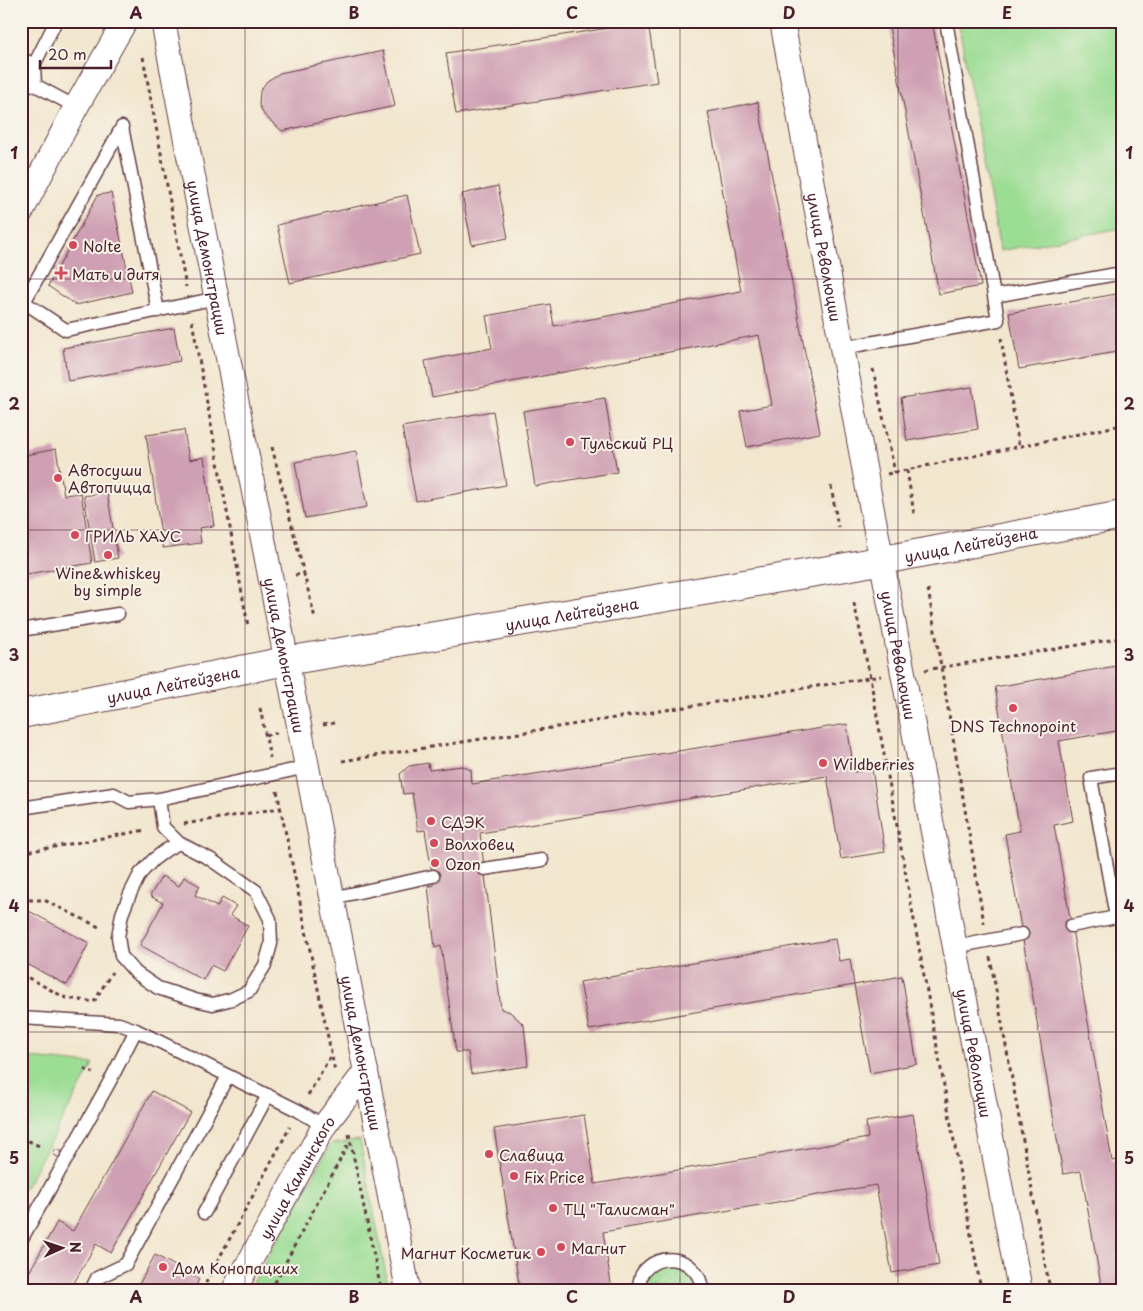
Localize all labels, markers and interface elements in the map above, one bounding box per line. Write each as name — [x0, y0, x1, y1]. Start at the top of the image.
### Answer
text: A — [130, 0, 143, 24]
text: B — [349, 0, 360, 24]
text: C — [566, 0, 578, 24]
text: D — [783, 0, 795, 24]
text: E — [1002, 0, 1012, 24]
scale bar — [40, 38, 111, 70]
text: 20 m — [48, 42, 87, 65]
text: 1 — [10, 140, 18, 164]
text: 1 — [1125, 140, 1133, 164]
street label: улица Демонстрации — [182, 178, 235, 337]
street label: улица Революции — [802, 191, 849, 324]
place label: Nolte — [83, 234, 122, 257]
marker: Nolte — [67, 239, 79, 251]
place label: Мать и дитя — [72, 262, 160, 285]
marker: Мать и дитя — [54, 266, 68, 280]
text: 2 — [8, 391, 20, 415]
text: 2 — [1123, 391, 1135, 415]
place label: Тульский РЦ — [580, 431, 673, 454]
marker: Тульский РЦ — [564, 436, 576, 448]
place label: Автосуши Автопицца — [68, 458, 152, 498]
marker: Автосуши Автопицца — [52, 472, 64, 484]
street label: улица Лейтейзена — [902, 520, 1040, 567]
place label: ГРИЛЬ ХАУС — [85, 524, 181, 547]
marker: ГРИЛЬ ХАУС — [69, 529, 81, 541]
marker: Wine&whiskey by simple — [102, 549, 114, 561]
place label: Wine&whiskey by simple — [55, 561, 161, 601]
street label: улица Демонстрации — [259, 576, 312, 735]
street label: улица Революции — [876, 589, 923, 722]
street label: улица Лейтейзена — [503, 590, 641, 636]
text: 3 — [9, 642, 19, 666]
text: 3 — [1124, 642, 1134, 666]
street label: улица Лейтейзена — [105, 659, 242, 708]
marker: DNS Technopoint — [1007, 702, 1019, 714]
place label: DNS Technopoint — [950, 714, 1076, 737]
place label: Wildberries — [833, 752, 915, 775]
marker: Wildberries — [817, 757, 829, 769]
place label: СДЭК — [441, 810, 485, 833]
marker: СДЭК — [425, 815, 437, 827]
place label: Волховец — [444, 832, 515, 855]
marker: Волховец — [428, 837, 440, 849]
place label: Ozon — [445, 852, 481, 875]
marker: Ozon — [429, 857, 441, 869]
text: 4 — [9, 893, 20, 917]
text: 4 — [1124, 893, 1135, 917]
street label: улица Демонстрации — [336, 973, 388, 1133]
street label: улица Революции — [952, 987, 999, 1120]
street label: улица Каминского — [253, 1110, 340, 1243]
place label: Славица — [499, 1143, 565, 1166]
text: 5 — [9, 1145, 19, 1169]
text: 5 — [1124, 1145, 1134, 1169]
marker: Славица — [483, 1148, 495, 1160]
place label: Fix Price — [524, 1165, 585, 1188]
marker: Fix Price — [508, 1170, 520, 1182]
place label: ТЦ "Талисман" — [563, 1197, 675, 1220]
marker: ТЦ "Талисман" — [547, 1202, 559, 1214]
north arrow — [38, 1224, 88, 1274]
place label: Магнит — [571, 1236, 626, 1259]
text: N — [65, 1241, 86, 1253]
place label: Магнит Косметик — [401, 1241, 531, 1264]
marker: Магнит — [555, 1241, 567, 1253]
marker: Магнит Косметик — [535, 1246, 547, 1258]
place label: Дом Конопацких — [172, 1256, 298, 1279]
marker: Дом Конопацких — [157, 1261, 169, 1273]
text: A — [130, 1284, 143, 1308]
text: B — [349, 1284, 360, 1308]
text: C — [566, 1284, 578, 1308]
text: D — [783, 1284, 795, 1308]
text: E — [1002, 1284, 1012, 1308]

